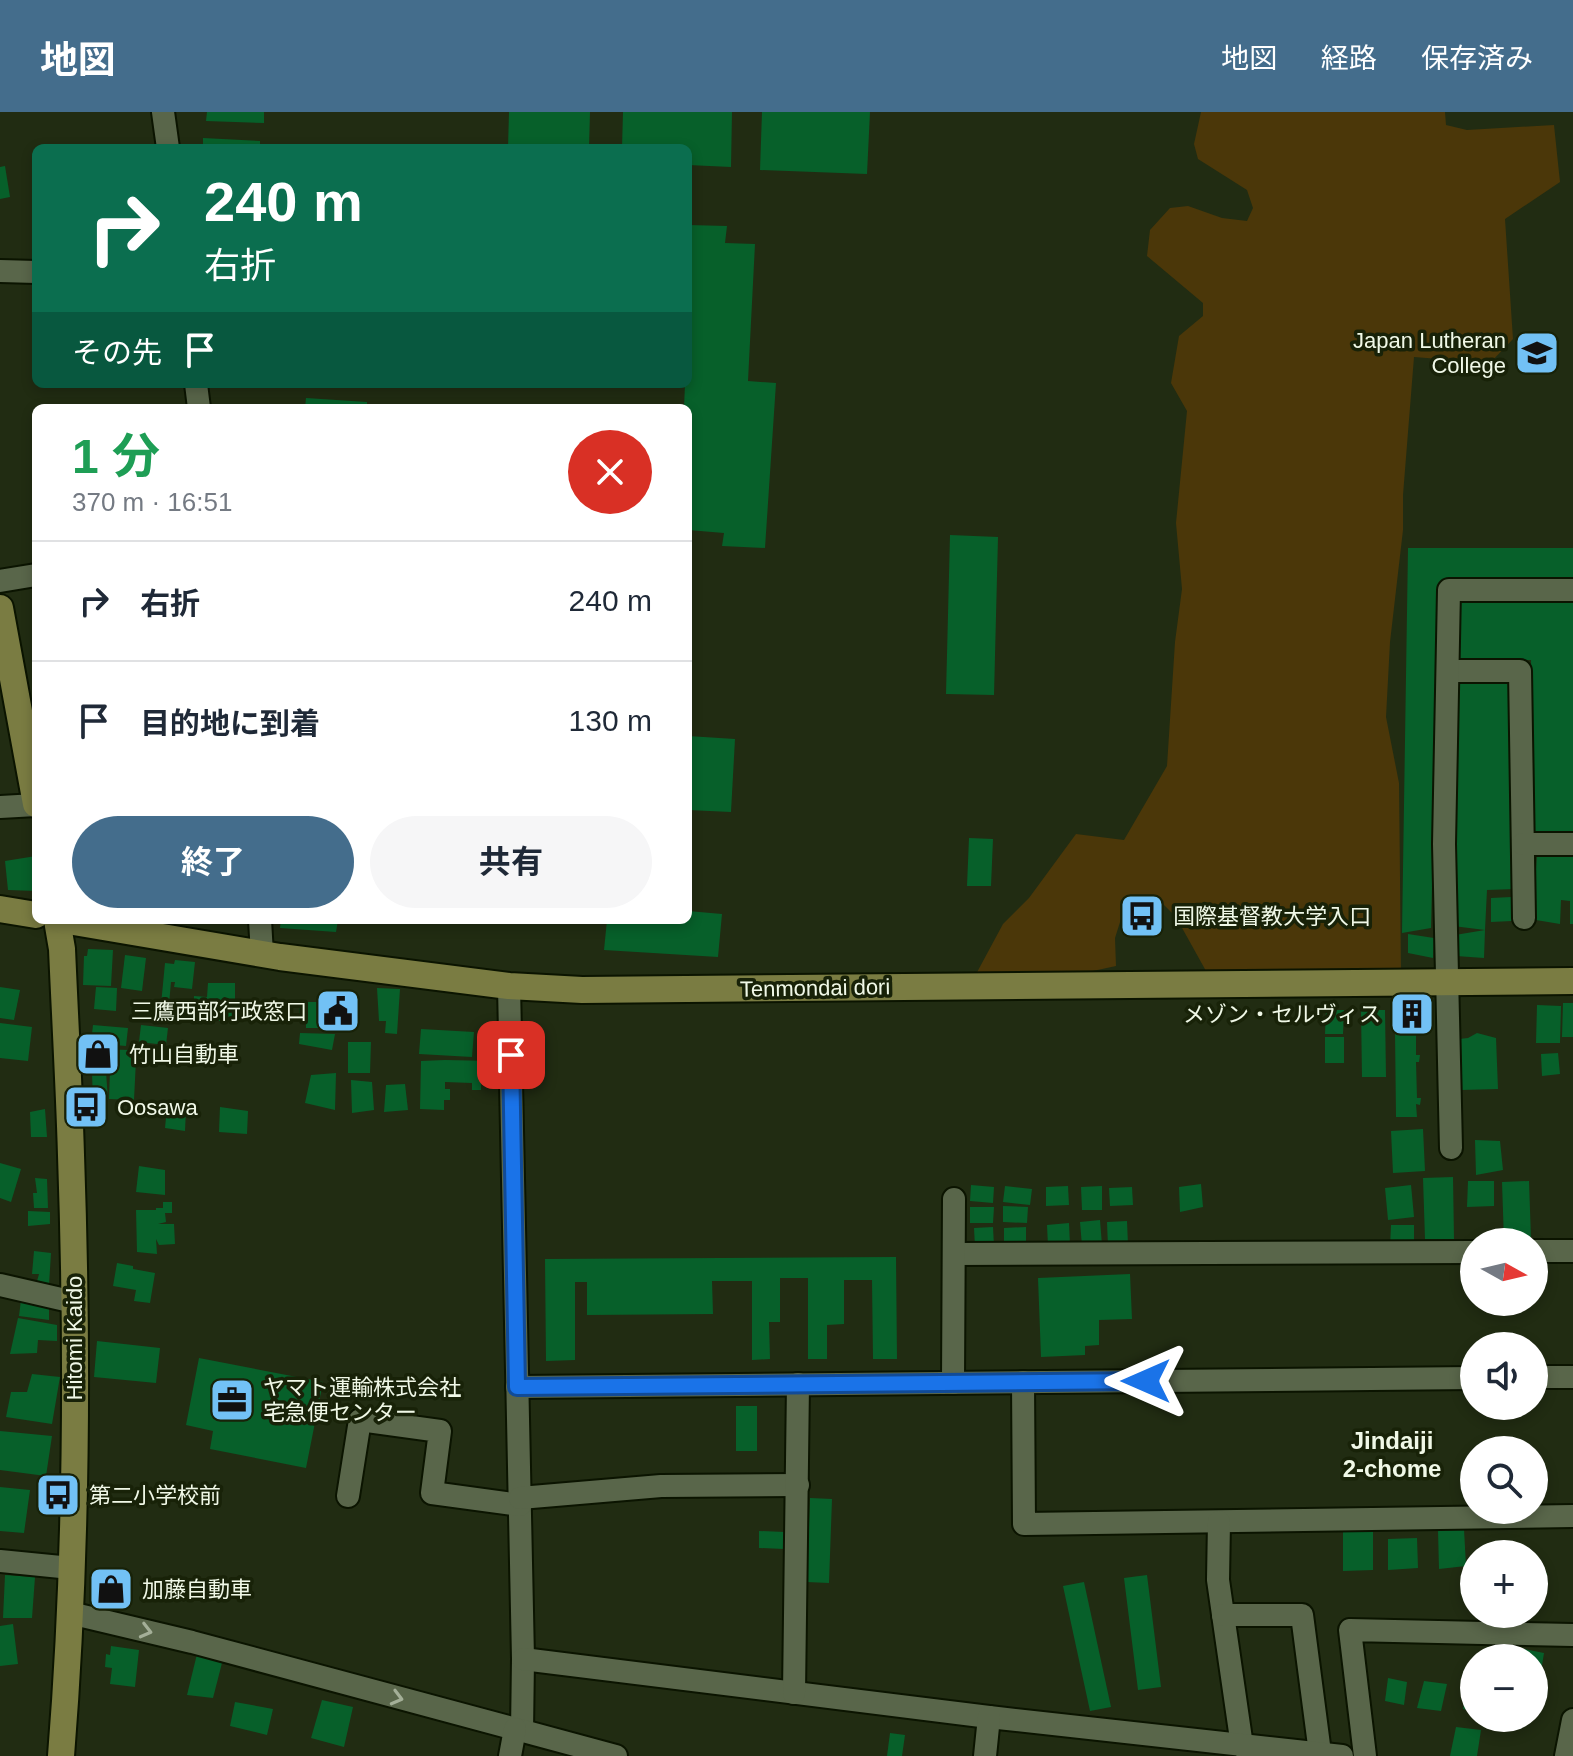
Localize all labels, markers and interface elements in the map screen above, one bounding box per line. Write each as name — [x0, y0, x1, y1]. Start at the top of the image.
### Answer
text: 地図 — [40, 39, 116, 81]
text: 地図 — [1221, 43, 1277, 74]
text: 経路 — [1321, 43, 1377, 74]
text: 保存済み — [1421, 43, 1533, 74]
text: 240 m — [204, 170, 363, 233]
icon: right — [72, 176, 176, 280]
text: 右折 — [204, 245, 276, 286]
icon: arrive — [178, 328, 222, 372]
place label: Japan Lutheran College — [1353, 328, 1506, 378]
school or university icon: Japan Lutheran College — [1513, 329, 1561, 377]
text: その先 — [72, 336, 162, 369]
text: 1 分 — [72, 430, 160, 483]
button: close — [568, 430, 652, 514]
text: 370 m · 16:51 — [72, 487, 232, 517]
icon: right — [72, 579, 116, 623]
text: 240 m — [569, 584, 652, 617]
text: 右折 — [140, 587, 200, 620]
icon: arrive — [72, 699, 116, 743]
text: 130 m — [569, 704, 652, 737]
text: 目的地に到着 — [140, 707, 320, 740]
button: 終了 — [72, 816, 354, 908]
button: 共有 — [370, 816, 652, 908]
bus stop icon: 国際基督教大学入口 — [1118, 892, 1166, 940]
place label: 国際基督教大学入口 — [1173, 904, 1371, 929]
street label: Tenmondai dori — [740, 974, 890, 1002]
public building icon: 三鷹西部行政窓口 — [314, 987, 362, 1035]
building icon: メゾン・セルヴィス — [1388, 990, 1436, 1038]
place label: 三鷹西部行政窓口 — [131, 999, 307, 1024]
place label: メゾン・セルヴィス — [1183, 1002, 1381, 1027]
pin — [477, 1021, 545, 1089]
shop icon: 竹山自動車 — [74, 1030, 122, 1078]
icon: arrive — [489, 1033, 533, 1077]
place label: 竹山自動車 — [129, 1042, 239, 1067]
bus stop icon: Oosawa — [62, 1083, 110, 1131]
place label: Oosawa — [117, 1095, 198, 1120]
north arrow — [1460, 1228, 1548, 1316]
map controls — [1460, 1228, 1548, 1732]
street label: Hitomi Kaido — [62, 1276, 87, 1400]
button: sound — [1460, 1332, 1548, 1420]
position arrow — [1104, 1339, 1188, 1423]
place label: ヤマト運輸株式会社 宅急便センター — [263, 1375, 461, 1425]
office icon: ヤマト運輸株式会社 宅急便センター — [208, 1376, 256, 1424]
district label: Jindaiji 2-chome — [1343, 1427, 1441, 1482]
button: search — [1460, 1436, 1548, 1524]
bus stop icon: 第二小学校前 — [34, 1471, 82, 1519]
place label: 第二小学校前 — [89, 1483, 221, 1508]
button: + — [1460, 1540, 1548, 1628]
shop icon: 加藤自動車 — [87, 1565, 135, 1613]
place label: 加藤自動車 — [142, 1577, 252, 1602]
one-way arrow — [139, 1622, 152, 1639]
button: − — [1460, 1644, 1548, 1732]
one-way arrow — [390, 1689, 404, 1706]

